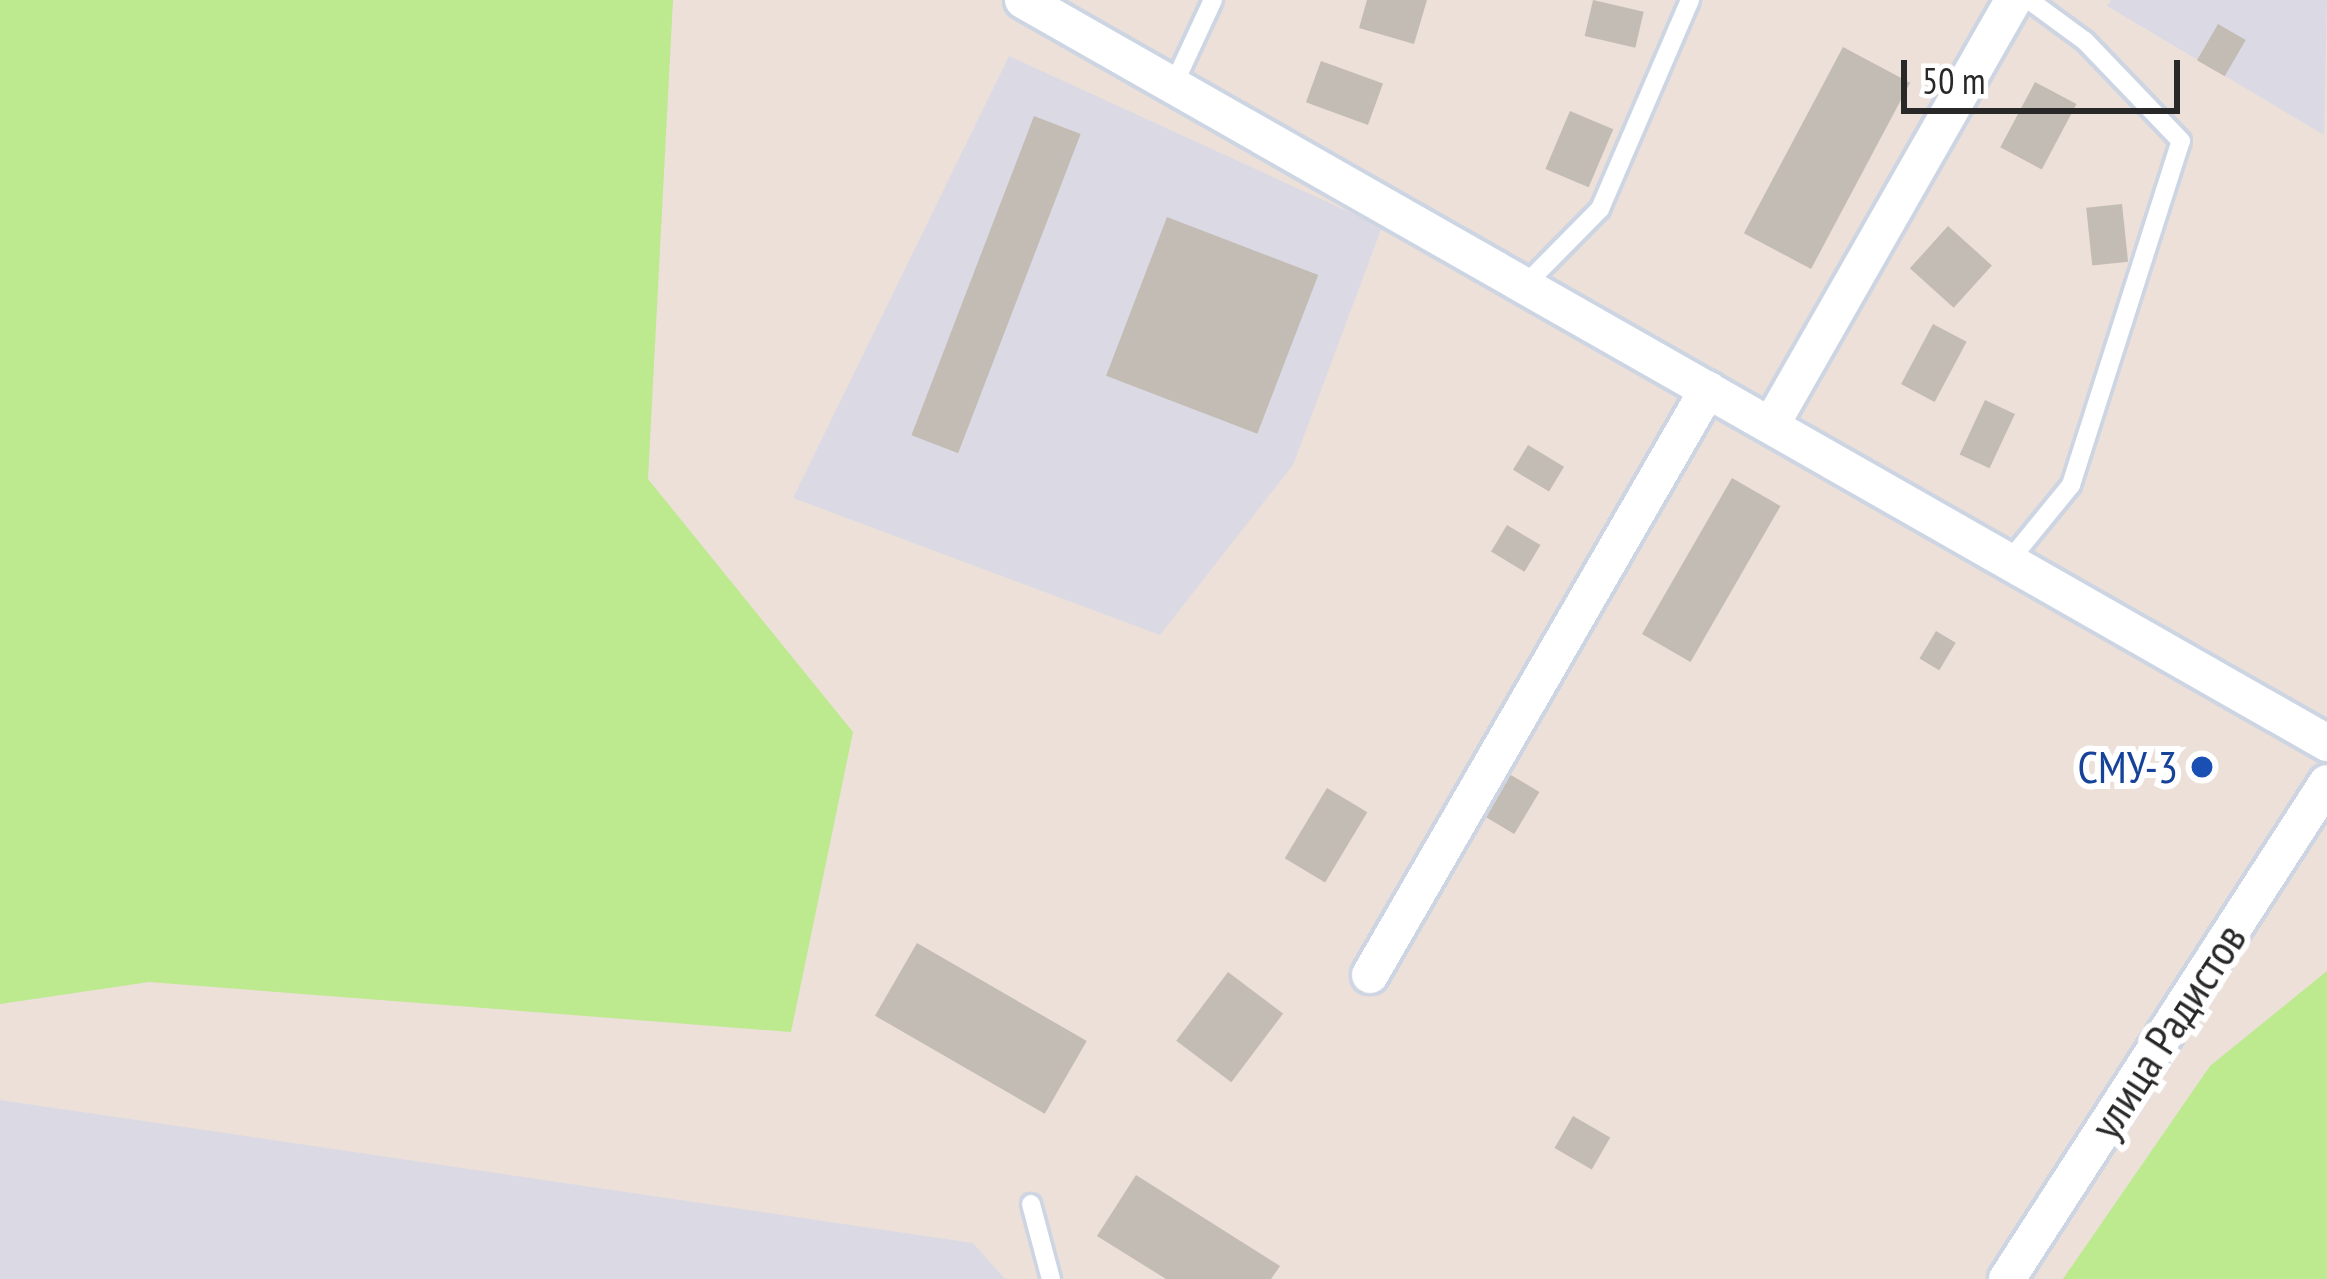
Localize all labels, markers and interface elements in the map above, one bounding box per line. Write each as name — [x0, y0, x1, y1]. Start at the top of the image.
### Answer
scale bar — [1907, 36, 2186, 110]
text: 50 m — [1922, 57, 1985, 104]
place label: СМУ-3 — [2077, 740, 2178, 794]
marker: СМУ-3 — [2189, 754, 2215, 780]
street label: улица Радистов — [2077, 913, 2257, 1149]

